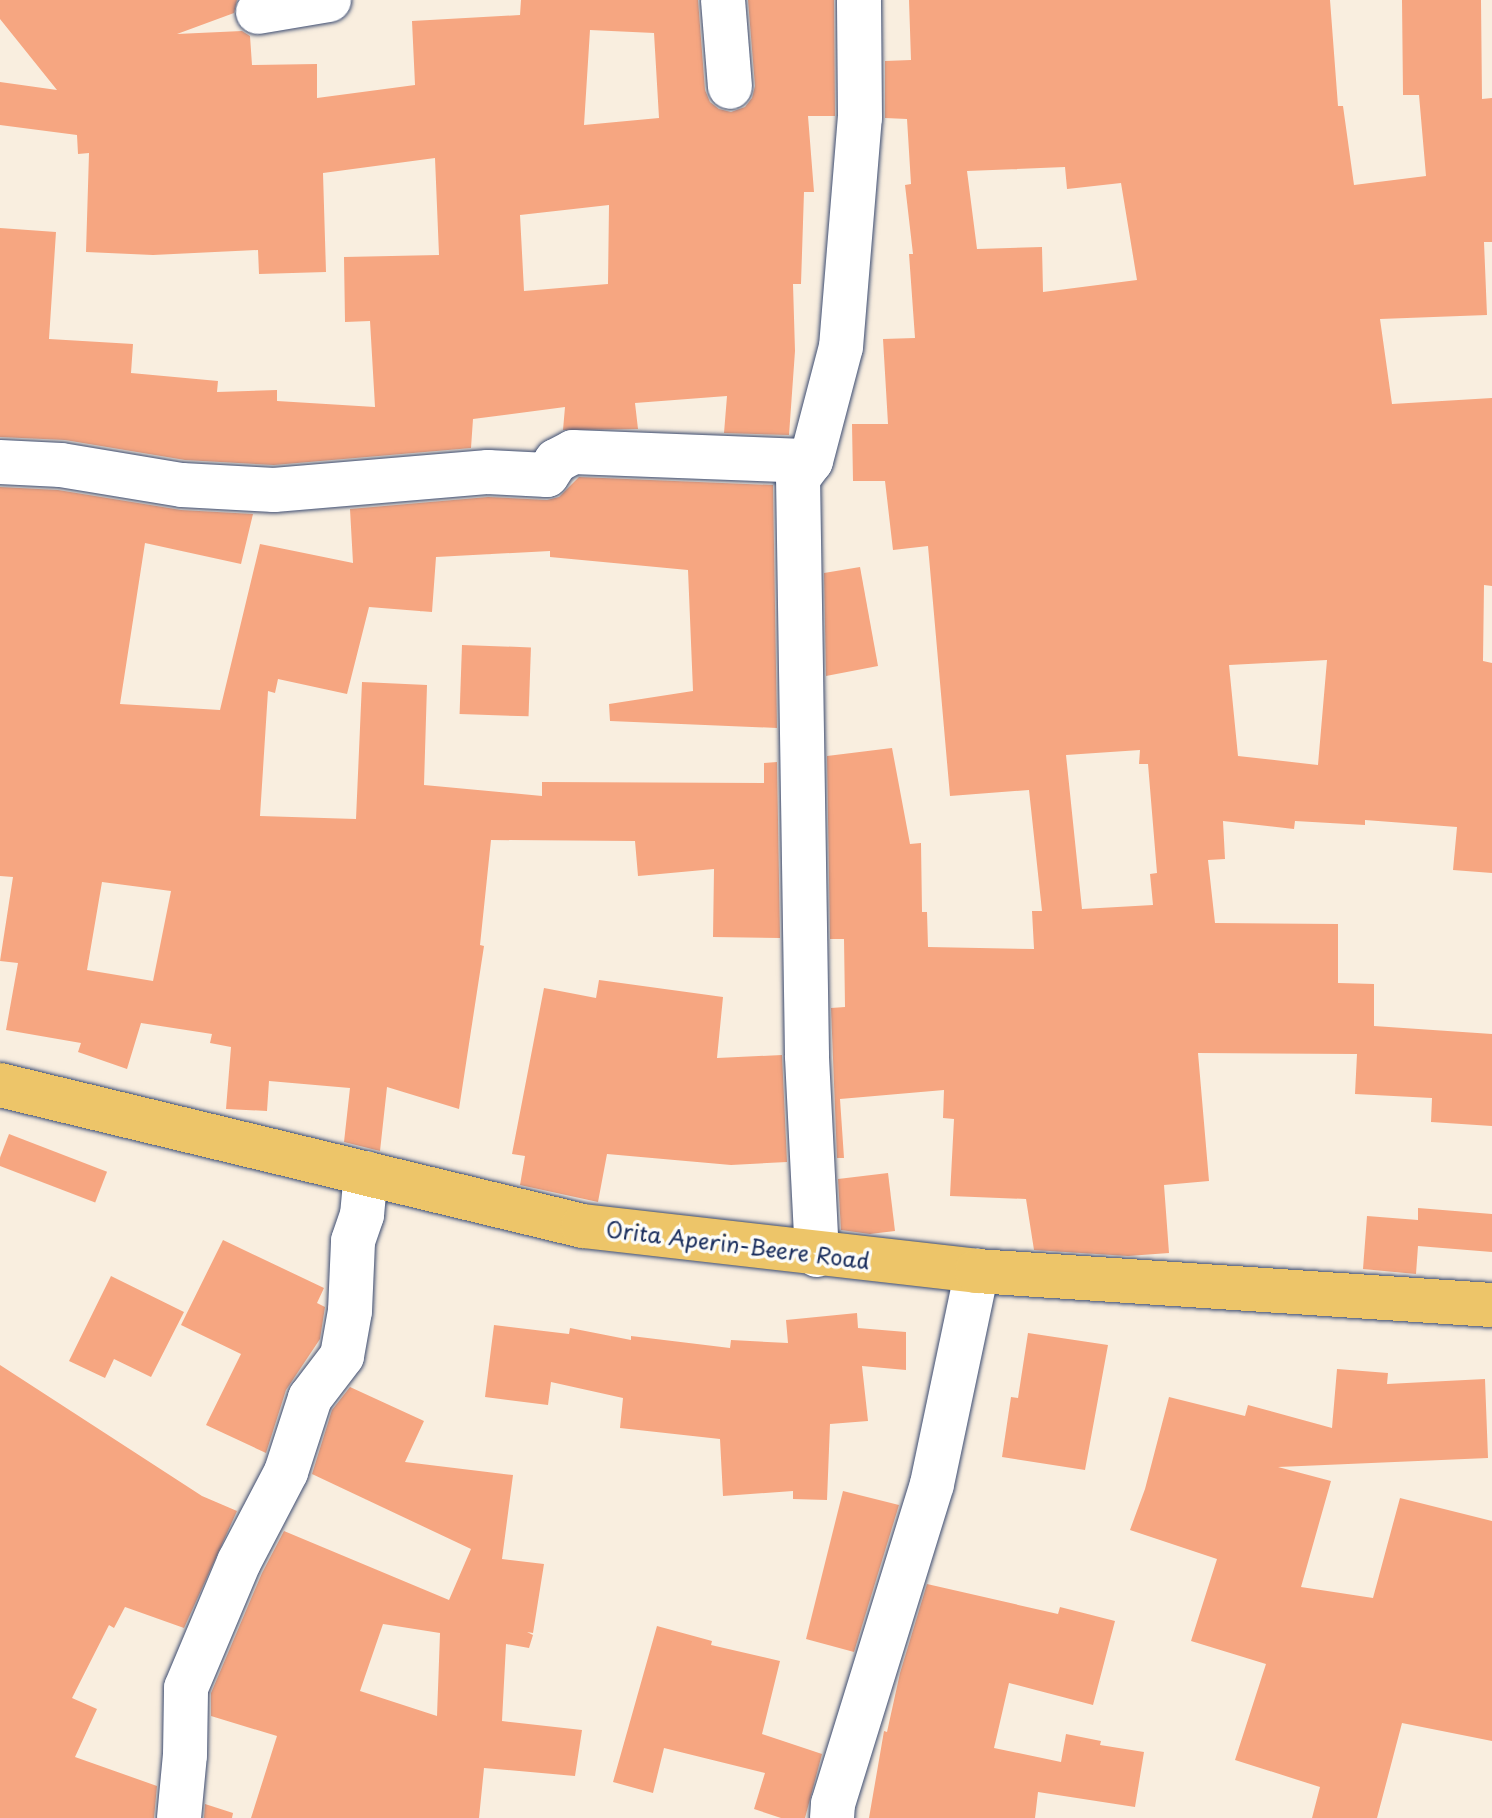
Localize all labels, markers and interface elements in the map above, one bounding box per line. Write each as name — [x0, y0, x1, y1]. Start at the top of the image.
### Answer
street label: Orita Aperin-Beere Road — [605, 1215, 871, 1273]

